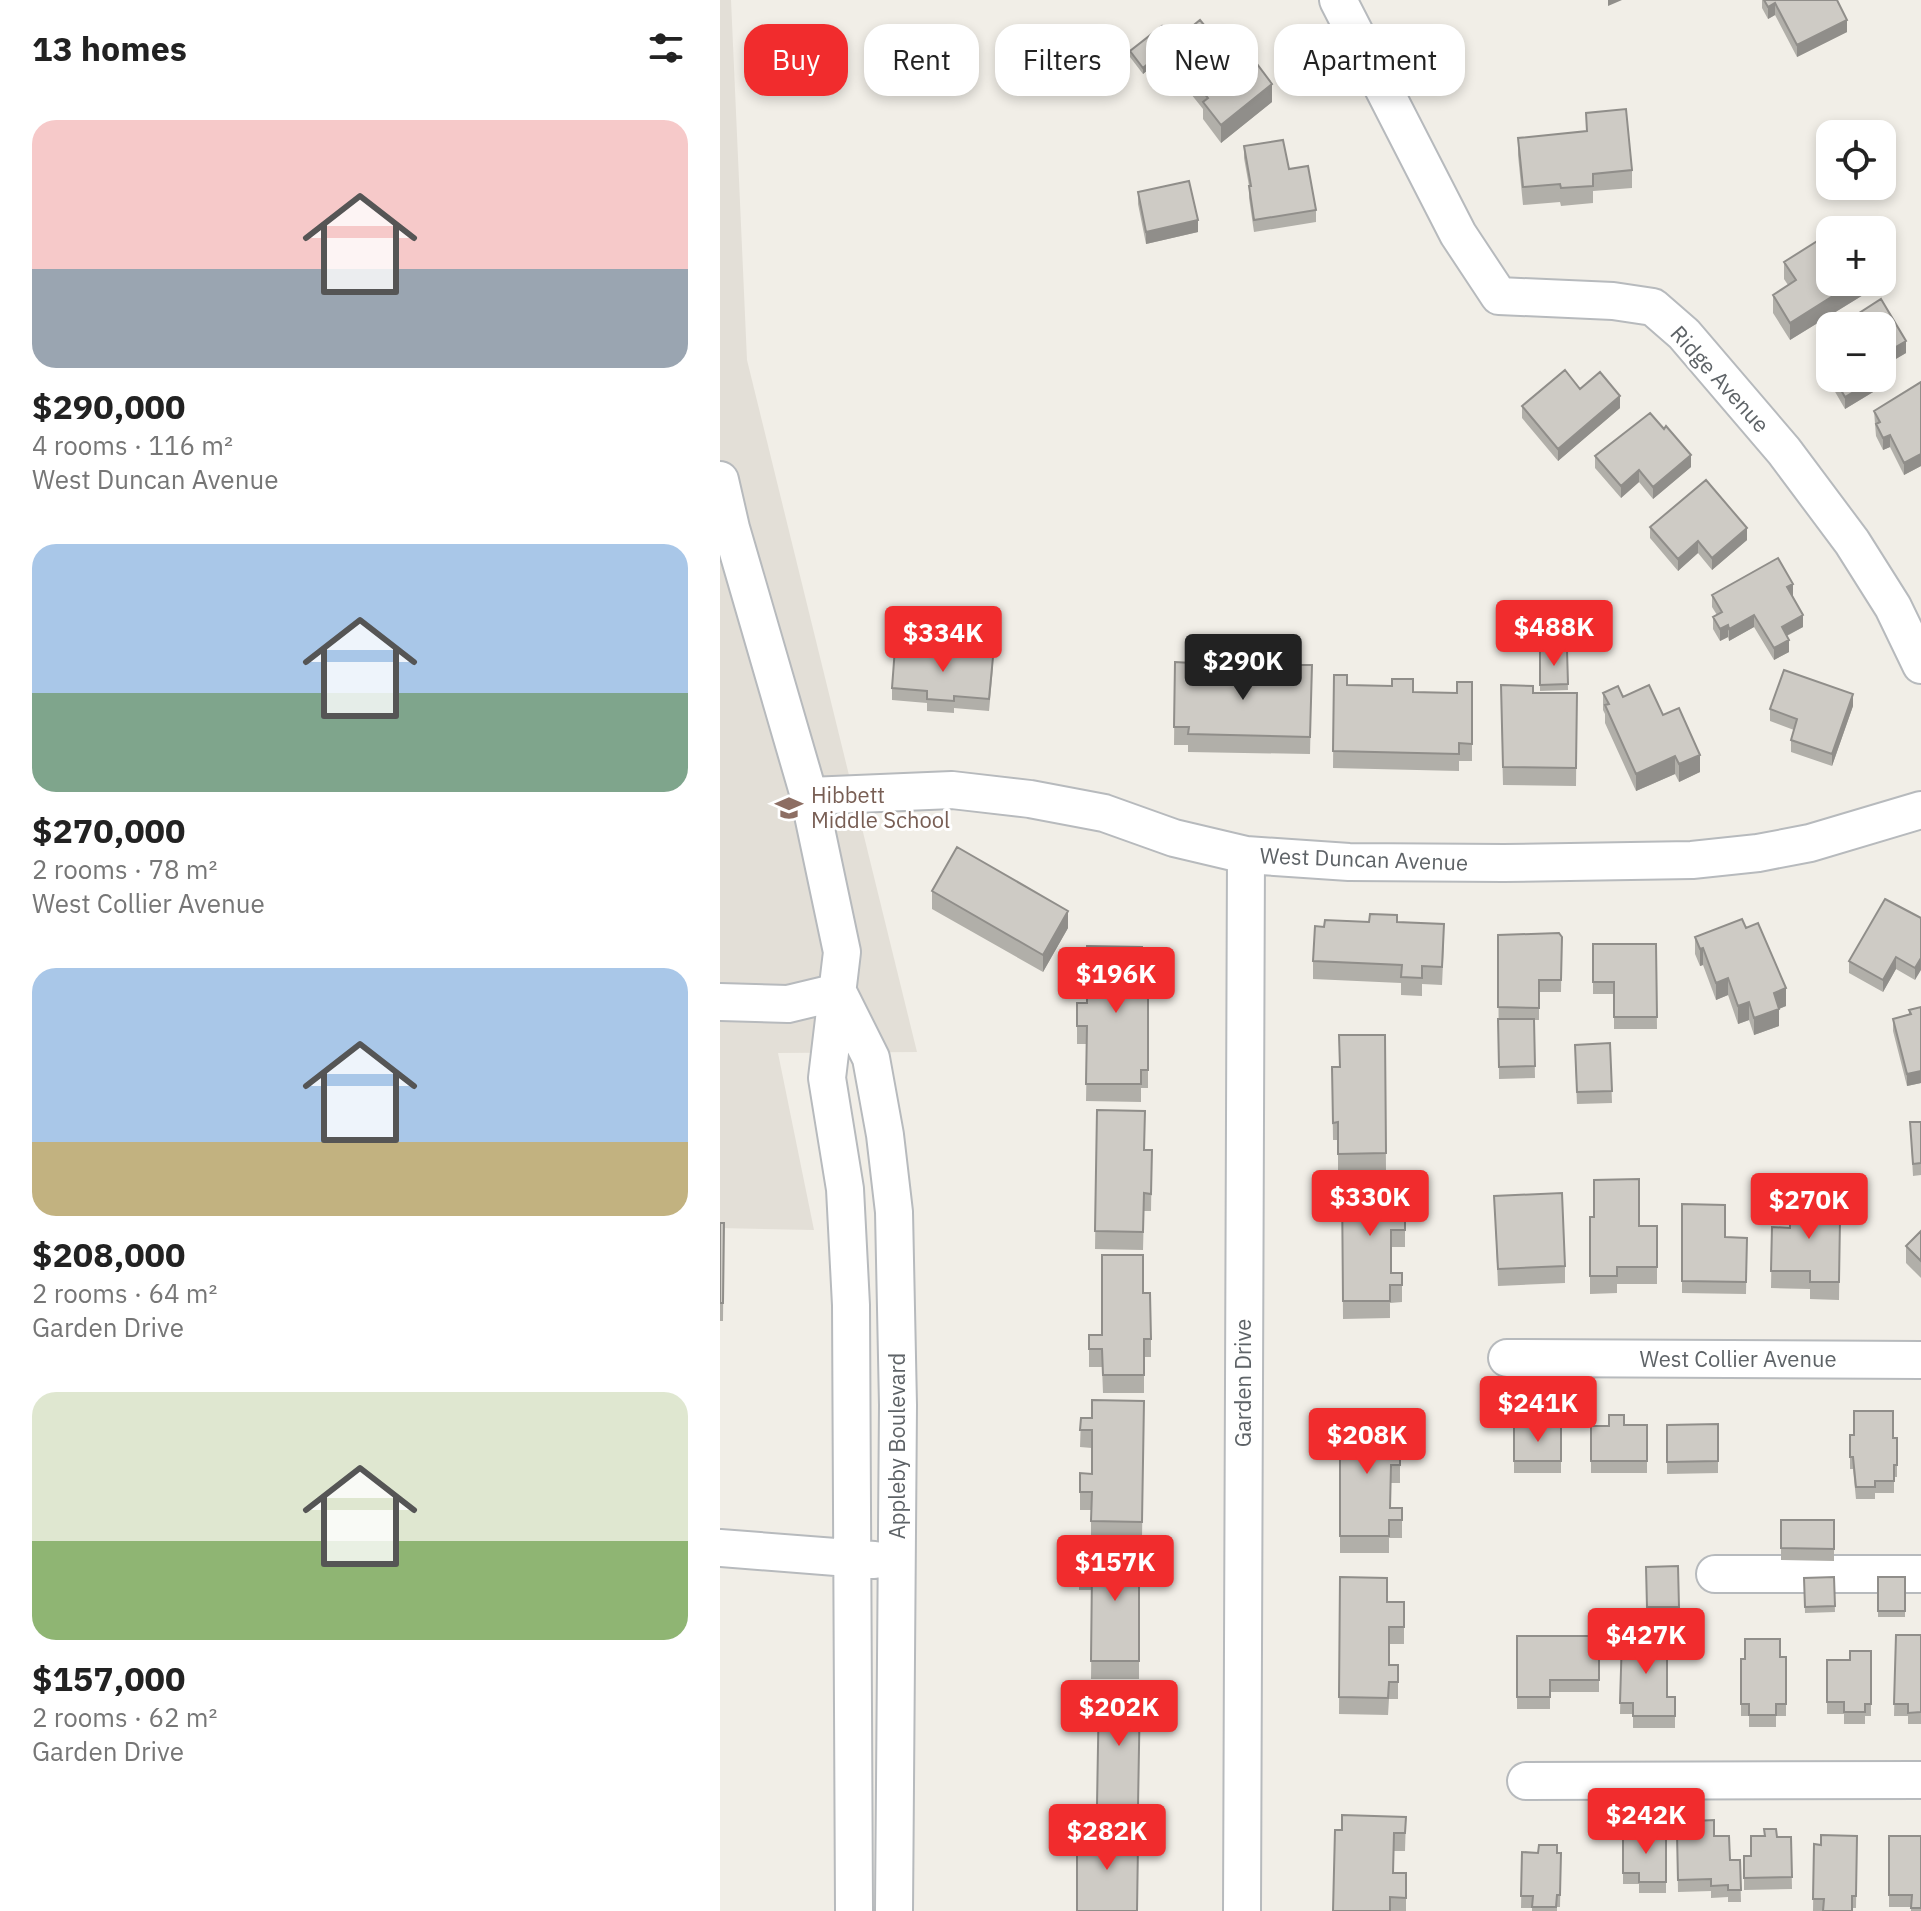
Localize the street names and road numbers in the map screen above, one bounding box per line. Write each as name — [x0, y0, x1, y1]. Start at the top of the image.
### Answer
street label: Ridge Avenue — [1665, 319, 1776, 438]
street label: West Duncan Avenue — [1259, 840, 1469, 877]
street label: Garden Drive — [1228, 1319, 1257, 1447]
street label: West Collier Avenue — [1640, 1344, 1836, 1373]
street label: Appleby Boulevard — [882, 1353, 911, 1539]

